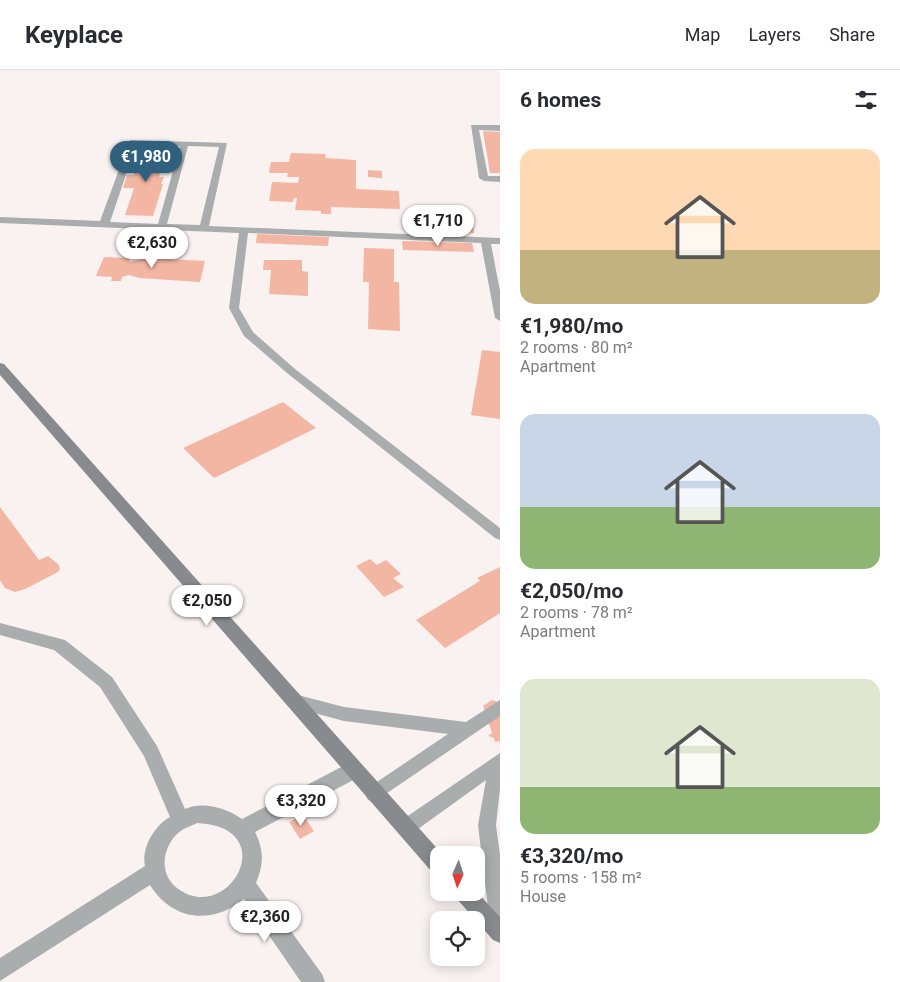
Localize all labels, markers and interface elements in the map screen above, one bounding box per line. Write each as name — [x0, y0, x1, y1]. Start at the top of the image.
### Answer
text: Keyplace — [25, 21, 123, 49]
text: Map — [685, 24, 720, 45]
text: Layers — [748, 24, 801, 45]
text: Share — [829, 24, 875, 45]
icon: filters — [852, 86, 880, 114]
text: 6 homes — [520, 88, 601, 112]
pin: €1,980 — [105, 140, 187, 183]
text: €1,980 — [121, 147, 171, 166]
icon: home — [655, 182, 745, 272]
pin: €1,710 — [397, 204, 479, 247]
text: €1,710 — [413, 211, 463, 230]
pin: €2,630 — [111, 226, 193, 269]
text: €2,630 — [127, 233, 177, 252]
text: €1,980/mo — [520, 314, 623, 338]
text: 2 rooms · 80 m² — [520, 338, 633, 357]
text: Apartment — [520, 357, 596, 376]
icon: home — [655, 447, 745, 537]
text: €2,050/mo — [520, 579, 623, 603]
pin: €2,050 — [166, 584, 248, 627]
text: €2,050 — [182, 591, 232, 610]
text: 2 rooms · 78 m² — [520, 603, 633, 622]
text: Apartment — [520, 622, 596, 641]
icon: home — [655, 712, 745, 802]
pin: €3,320 — [260, 784, 342, 827]
text: €3,320 — [276, 791, 326, 810]
text: €3,320/mo — [520, 844, 623, 868]
north arrow — [430, 846, 485, 901]
map controls — [430, 846, 485, 966]
text: 5 rooms · 158 m² — [520, 868, 642, 887]
text: House — [520, 887, 566, 906]
pin: €2,360 — [224, 900, 306, 943]
text: €2,360 — [240, 907, 290, 926]
button: locate — [430, 911, 485, 966]

